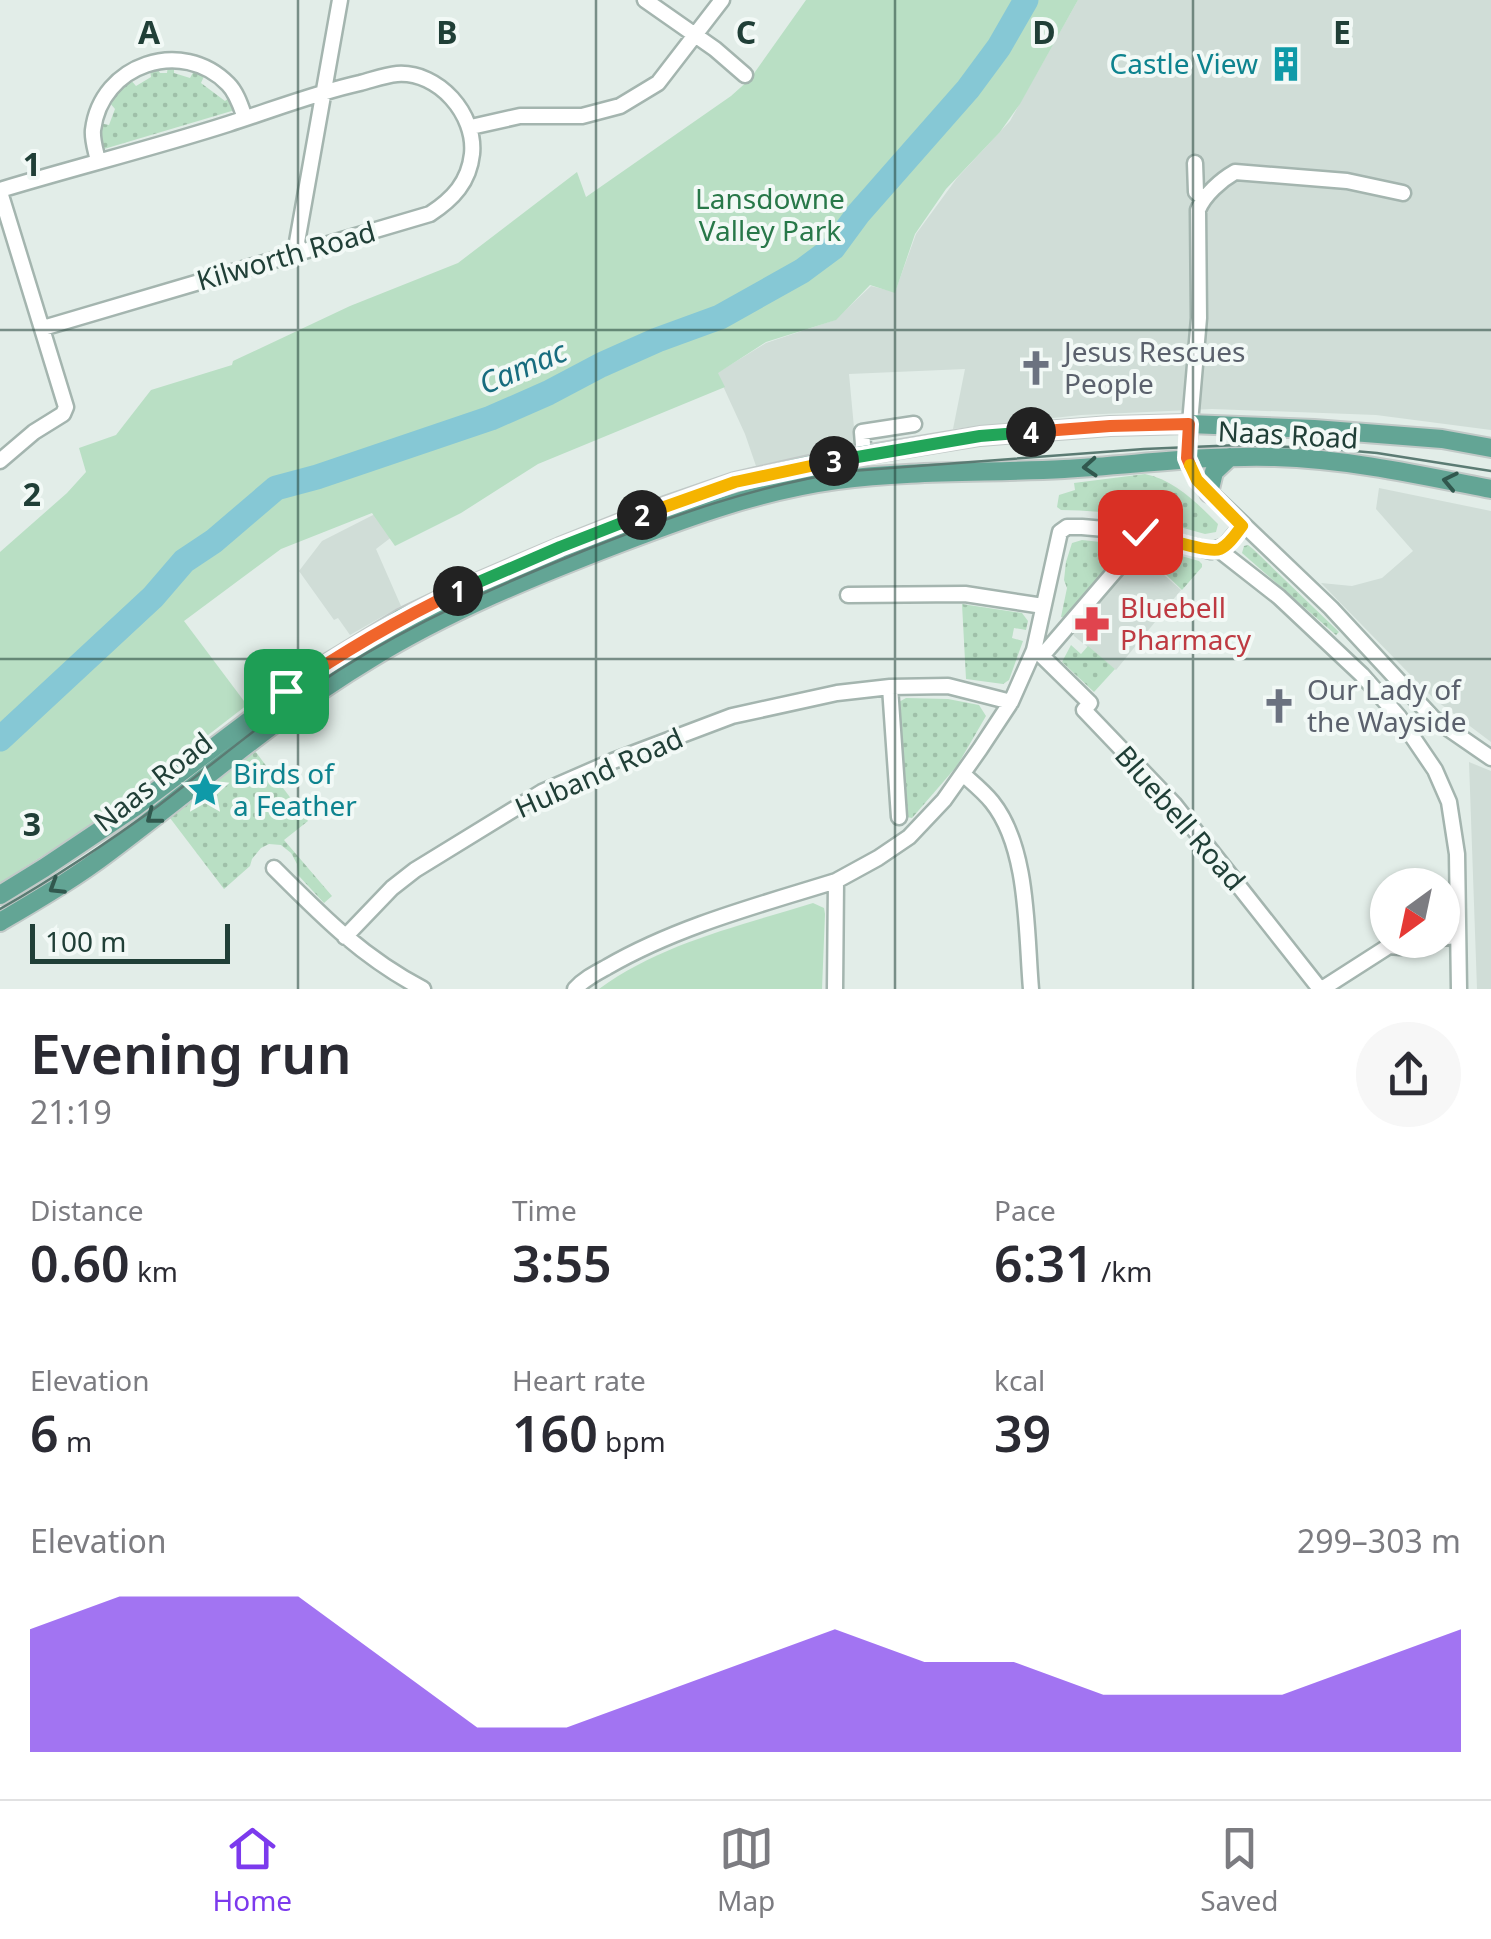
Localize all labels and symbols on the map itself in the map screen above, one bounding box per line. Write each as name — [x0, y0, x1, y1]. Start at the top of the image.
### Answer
text: A — [138, 10, 161, 53]
text: B — [436, 10, 458, 53]
text: C — [736, 10, 756, 53]
text: D — [1032, 10, 1056, 53]
text: E — [1333, 10, 1351, 53]
place label: Castle View — [1110, 44, 1258, 82]
building icon: Castle View — [1267, 45, 1305, 83]
text: 1 — [23, 142, 41, 185]
park label: Lansdowne Valley Park — [695, 179, 845, 249]
street label: Kilworth Road — [192, 211, 380, 299]
water label: Camac — [472, 330, 573, 403]
place label: Jesus Rescues People — [1061, 332, 1245, 402]
church icon: Jesus Rescues People — [1017, 349, 1055, 387]
pin: 4 — [1006, 407, 1056, 457]
street label: Naas Road — [1217, 411, 1359, 457]
pin: 3 — [809, 436, 859, 486]
one-way arrow — [1082, 456, 1098, 478]
text: 2 — [23, 472, 41, 515]
one-way arrow — [1442, 472, 1459, 493]
pin: 2 — [617, 490, 667, 540]
pin — [1098, 490, 1183, 575]
pin: 1 — [433, 566, 483, 616]
place label: Bluebell Pharmacy — [1120, 588, 1252, 658]
pharmacy icon: Bluebell Pharmacy — [1073, 605, 1111, 643]
pin — [244, 649, 329, 734]
place label: Our Lady of the Wayside — [1307, 670, 1467, 740]
church icon: Our Lady of the Wayside — [1260, 687, 1298, 725]
street label: Huband Road — [509, 718, 689, 826]
street label: Naas Road — [85, 723, 220, 839]
street label: Bluebell Road — [1107, 737, 1254, 898]
place label: Birds of a Feather — [233, 754, 357, 824]
place icon: Birds of a Feather — [186, 771, 224, 809]
text: 3 — [23, 802, 41, 845]
one-way arrow — [146, 806, 164, 823]
north arrow — [1370, 868, 1460, 958]
one-way arrow — [49, 875, 67, 894]
scale bar — [30, 919, 230, 964]

